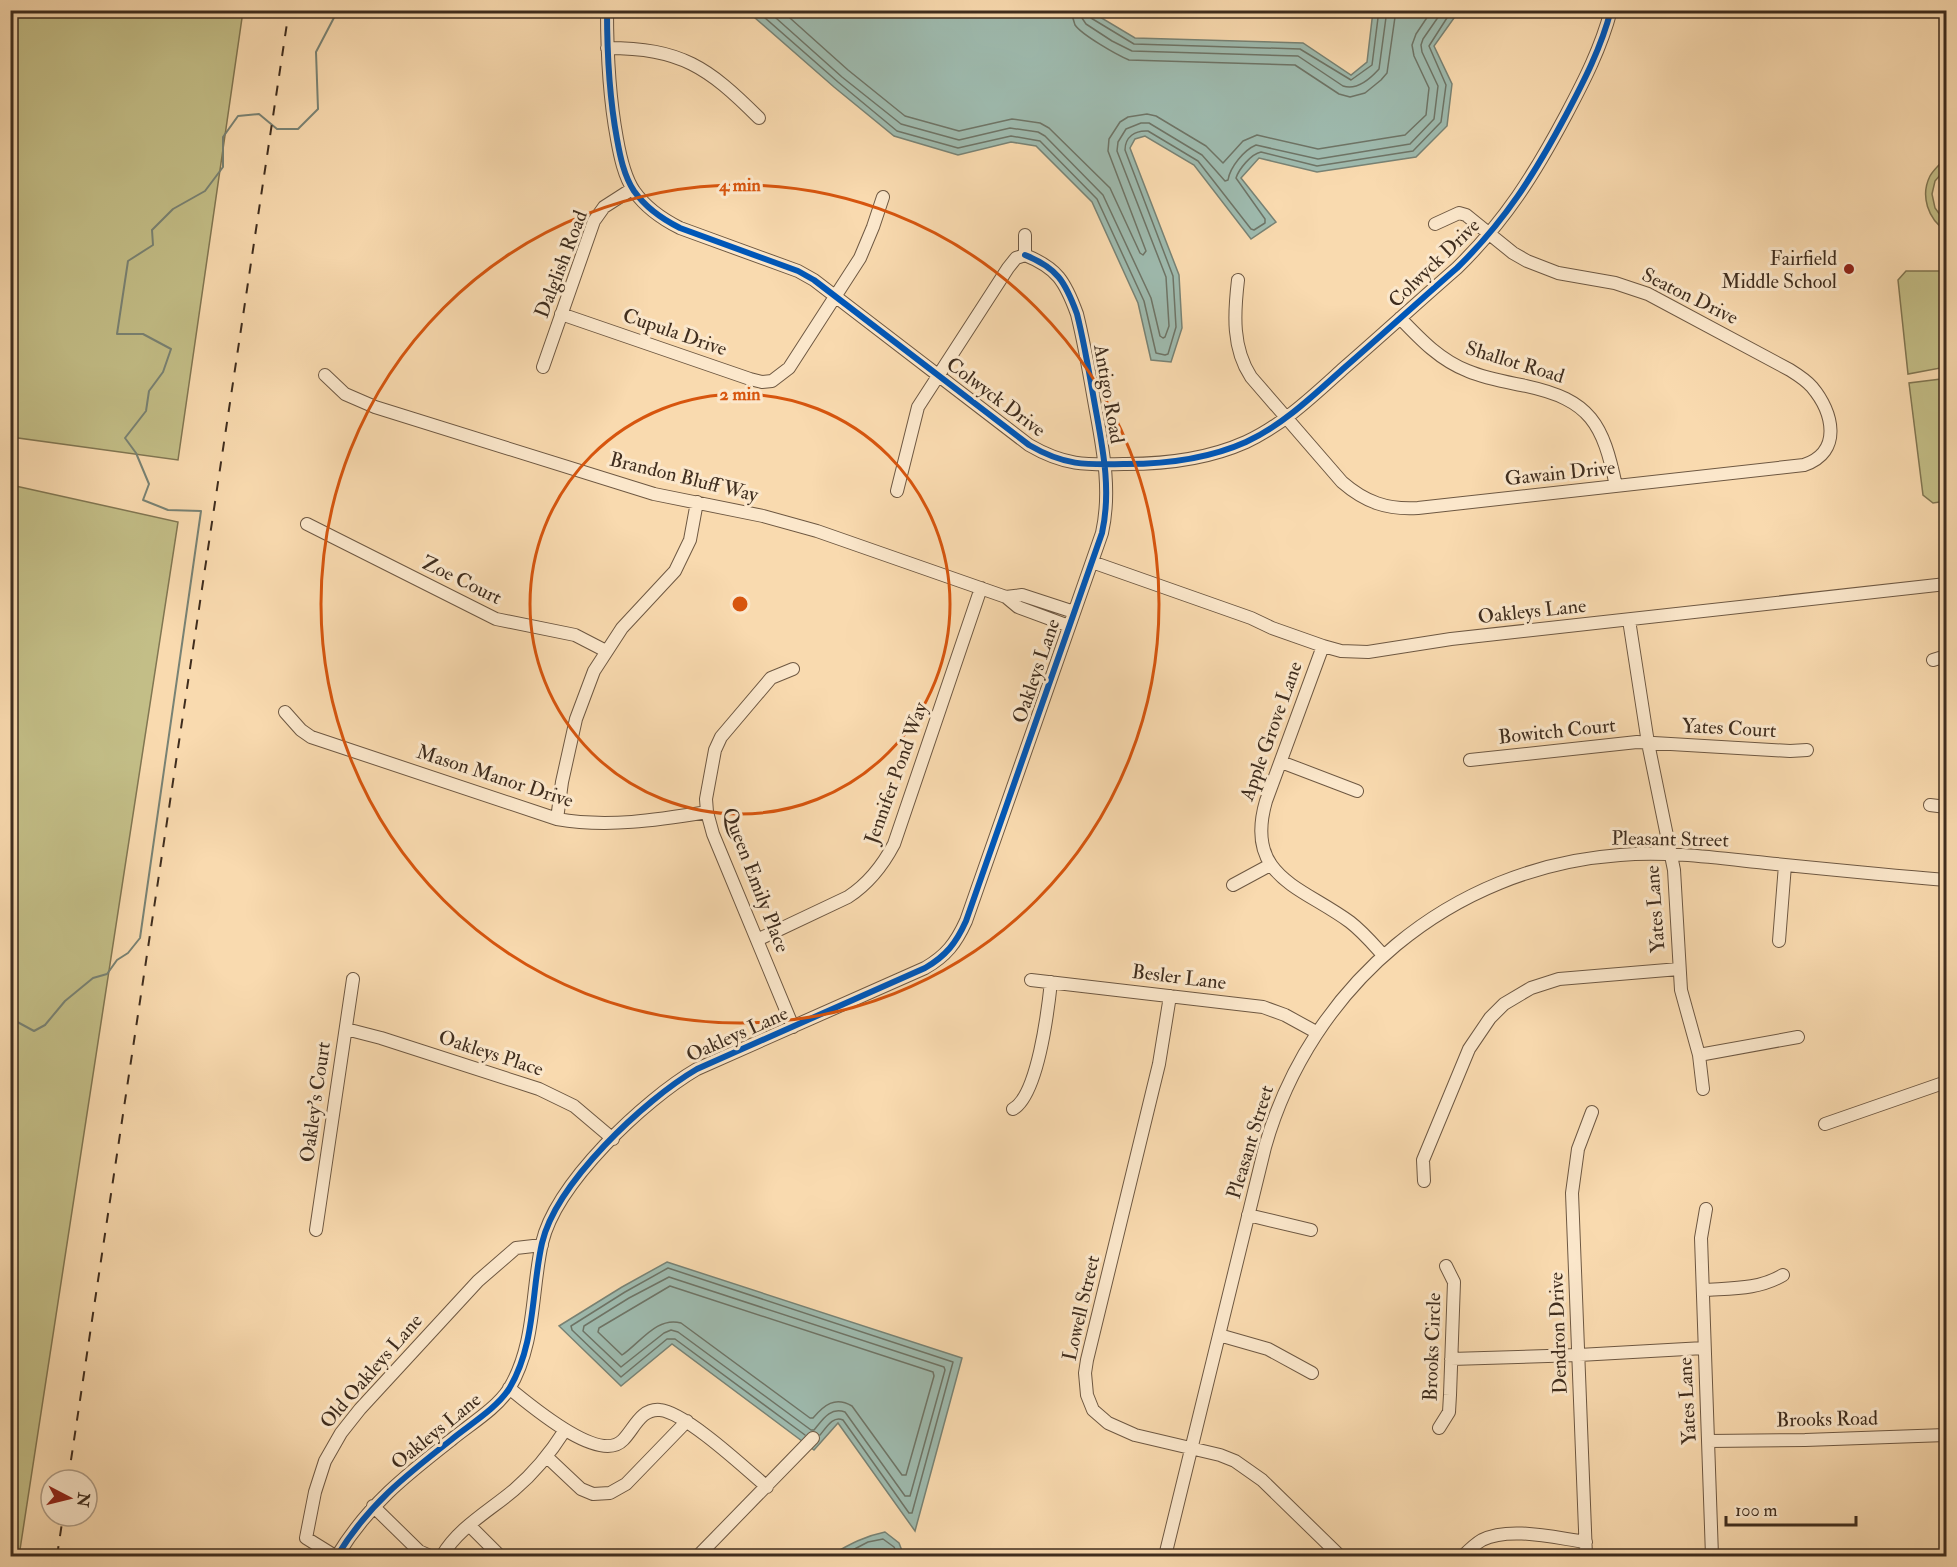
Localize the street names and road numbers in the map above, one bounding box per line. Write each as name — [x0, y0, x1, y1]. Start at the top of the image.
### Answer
street label: Dalglish Road — [529, 207, 593, 321]
street label: Colwyck Drive — [1383, 213, 1485, 313]
street label: Seaton Drive — [1638, 262, 1742, 330]
street label: Cupula Drive — [619, 303, 730, 362]
street label: Shallot Road — [1463, 335, 1568, 389]
street label: Antigo Road — [1088, 342, 1130, 446]
street label: Colwyck Drive — [941, 352, 1051, 442]
street label: Brandon Bluff Way — [607, 446, 762, 508]
street label: Gawain Drive — [1504, 455, 1616, 491]
street label: Zoe Court — [418, 550, 506, 610]
street label: Oakleys Lane — [1477, 593, 1587, 629]
street label: Oakleys Lane — [1006, 616, 1066, 726]
street label: Apple Grove Lane — [1234, 658, 1309, 805]
street label: Jennifer Pond Way — [858, 698, 934, 848]
street label: Bowitch Court — [1497, 712, 1617, 750]
street label: Yates Court — [1681, 713, 1777, 743]
street label: Mason Manor Drive — [414, 739, 576, 813]
street label: Queen Emily Place — [717, 804, 795, 956]
street label: Pleasant Street — [1611, 825, 1729, 853]
street label: Yates Lane — [1639, 864, 1671, 954]
street label: Besler Lane — [1130, 959, 1228, 995]
street label: Oakleys Lane — [682, 1000, 792, 1068]
street label: Oakleys Place — [435, 1024, 547, 1082]
street label: Oakley's Court — [294, 1040, 336, 1164]
street label: Pleasant Street — [1221, 1082, 1279, 1202]
street label: Lowell Street — [1057, 1252, 1105, 1363]
street label: Dendron Drive — [1543, 1272, 1573, 1394]
street label: Brooks Circle — [1418, 1292, 1446, 1402]
street label: Old Oakleys Lane — [314, 1308, 428, 1434]
street label: Yates Lane — [1672, 1357, 1702, 1445]
street label: Oakleys Lane — [386, 1387, 486, 1475]
street label: Brooks Road — [1776, 1406, 1878, 1432]

